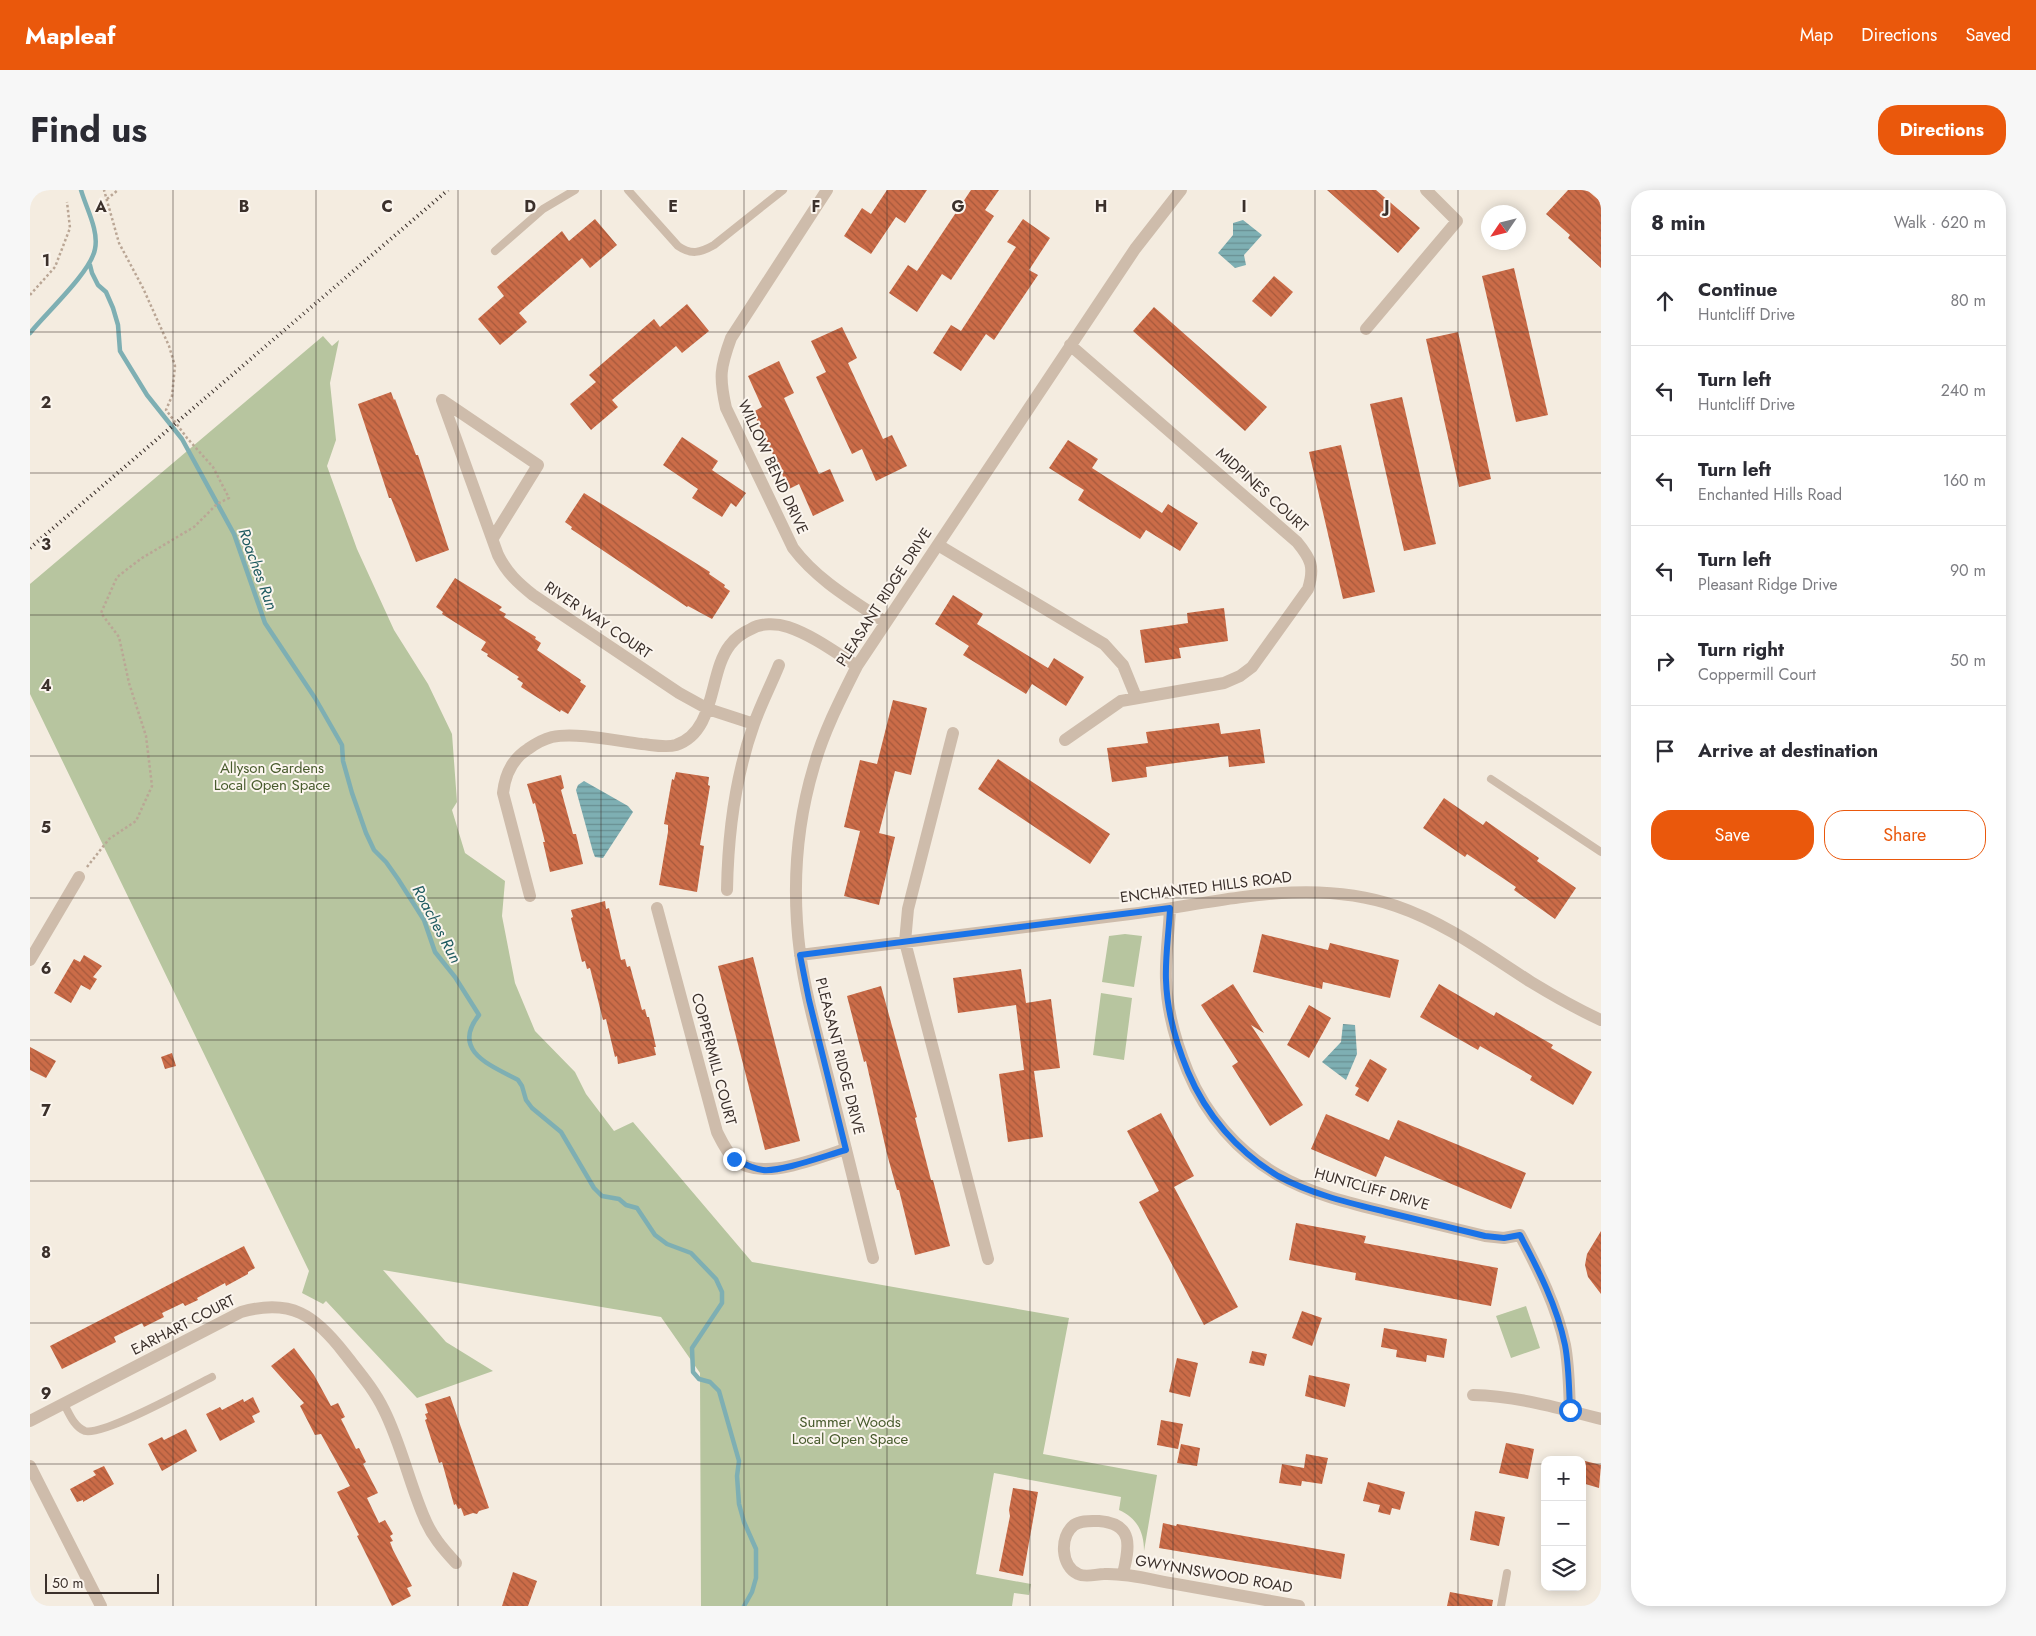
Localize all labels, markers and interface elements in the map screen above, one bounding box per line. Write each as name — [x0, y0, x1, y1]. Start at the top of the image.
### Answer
text: Mapleaf — [25, 18, 116, 53]
text: Map — [1800, 22, 1833, 48]
text: Directions — [1861, 22, 1937, 48]
text: Saved — [1965, 22, 2011, 48]
text: Find us — [30, 105, 147, 155]
button: Directions — [1878, 105, 2006, 155]
text: A — [94, 195, 107, 218]
text: B — [239, 195, 249, 218]
text: C — [381, 195, 393, 218]
text: D — [524, 195, 536, 218]
text: E — [668, 195, 678, 218]
text: F — [812, 195, 820, 218]
text: G — [951, 195, 965, 218]
text: H — [1095, 195, 1107, 218]
text: I — [1241, 195, 1247, 218]
text: J — [1381, 195, 1390, 218]
north arrow — [1481, 205, 1526, 250]
text: 8 min — [1651, 208, 1706, 238]
text: Walk · 620 m — [1894, 211, 1986, 234]
text: 1 — [42, 249, 50, 272]
text: Continue — [1698, 276, 1777, 303]
icon: ahead — [1651, 287, 1679, 315]
text: 80 m — [1950, 289, 1986, 312]
text: Huntcliff Drive — [1698, 303, 1795, 326]
text: Turn left — [1698, 366, 1771, 393]
icon: left — [1651, 377, 1679, 405]
text: 240 m — [1941, 379, 1986, 402]
text: 2 — [41, 391, 51, 414]
text: Huntcliff Drive — [1698, 393, 1795, 416]
street label: WILLOW BEND DRIVE — [732, 396, 814, 538]
street label: MIDPINES COURT — [1211, 443, 1313, 537]
text: Turn left — [1698, 456, 1771, 483]
icon: left — [1651, 467, 1679, 495]
text: 160 m — [1943, 469, 1986, 492]
text: Enchanted Hills Road — [1698, 483, 1842, 506]
street label: PLEASANT RIDGE DRIVE — [831, 523, 937, 671]
water label: Roaches Run — [233, 525, 283, 613]
text: 3 — [41, 533, 51, 556]
text: Turn left — [1698, 546, 1771, 573]
icon: left — [1651, 557, 1679, 585]
text: 90 m — [1950, 559, 1986, 582]
text: Pleasant Ridge Drive — [1698, 573, 1838, 596]
street label: RIVER WAY COURT — [540, 576, 656, 664]
text: Turn right — [1698, 636, 1784, 663]
icon: right — [1651, 647, 1679, 675]
text: 50 m — [1950, 649, 1986, 672]
text: Coppermill Court — [1698, 663, 1816, 686]
text: 4 — [40, 674, 52, 697]
icon: arrive — [1651, 737, 1679, 765]
text: Arrive at destination — [1698, 737, 1878, 764]
park label: Allyson Gardens Local Open Space — [214, 757, 331, 796]
button: Save — [1651, 810, 1814, 860]
button: Share — [1824, 810, 1986, 860]
text: 5 — [41, 816, 51, 839]
street label: ENCHANTED HILLS ROAD — [1119, 866, 1293, 908]
water label: Roaches Run — [407, 881, 467, 967]
text: 6 — [41, 957, 51, 980]
street label: PLEASANT RIDGE DRIVE — [810, 975, 870, 1137]
street label: COPPERMILL COURT — [686, 991, 742, 1128]
text: 7 — [41, 1099, 51, 1122]
route end — [723, 1148, 746, 1171]
street label: HUNTCLIFF DRIVE — [1312, 1162, 1432, 1216]
text: 8 — [41, 1241, 51, 1264]
street label: EARHART COURT — [127, 1289, 239, 1361]
text: 9 — [41, 1382, 51, 1405]
route start — [1559, 1399, 1582, 1422]
park label: Summer Woods Local Open Space — [792, 1411, 909, 1450]
map controls — [1541, 1456, 1586, 1591]
button: + — [1541, 1456, 1586, 1501]
button: − — [1541, 1501, 1586, 1546]
button: layers — [1541, 1546, 1586, 1591]
street label: GWYNNSWOOD ROAD — [1134, 1549, 1294, 1599]
scale bar — [45, 1571, 159, 1594]
text: 50 m — [52, 1573, 83, 1593]

